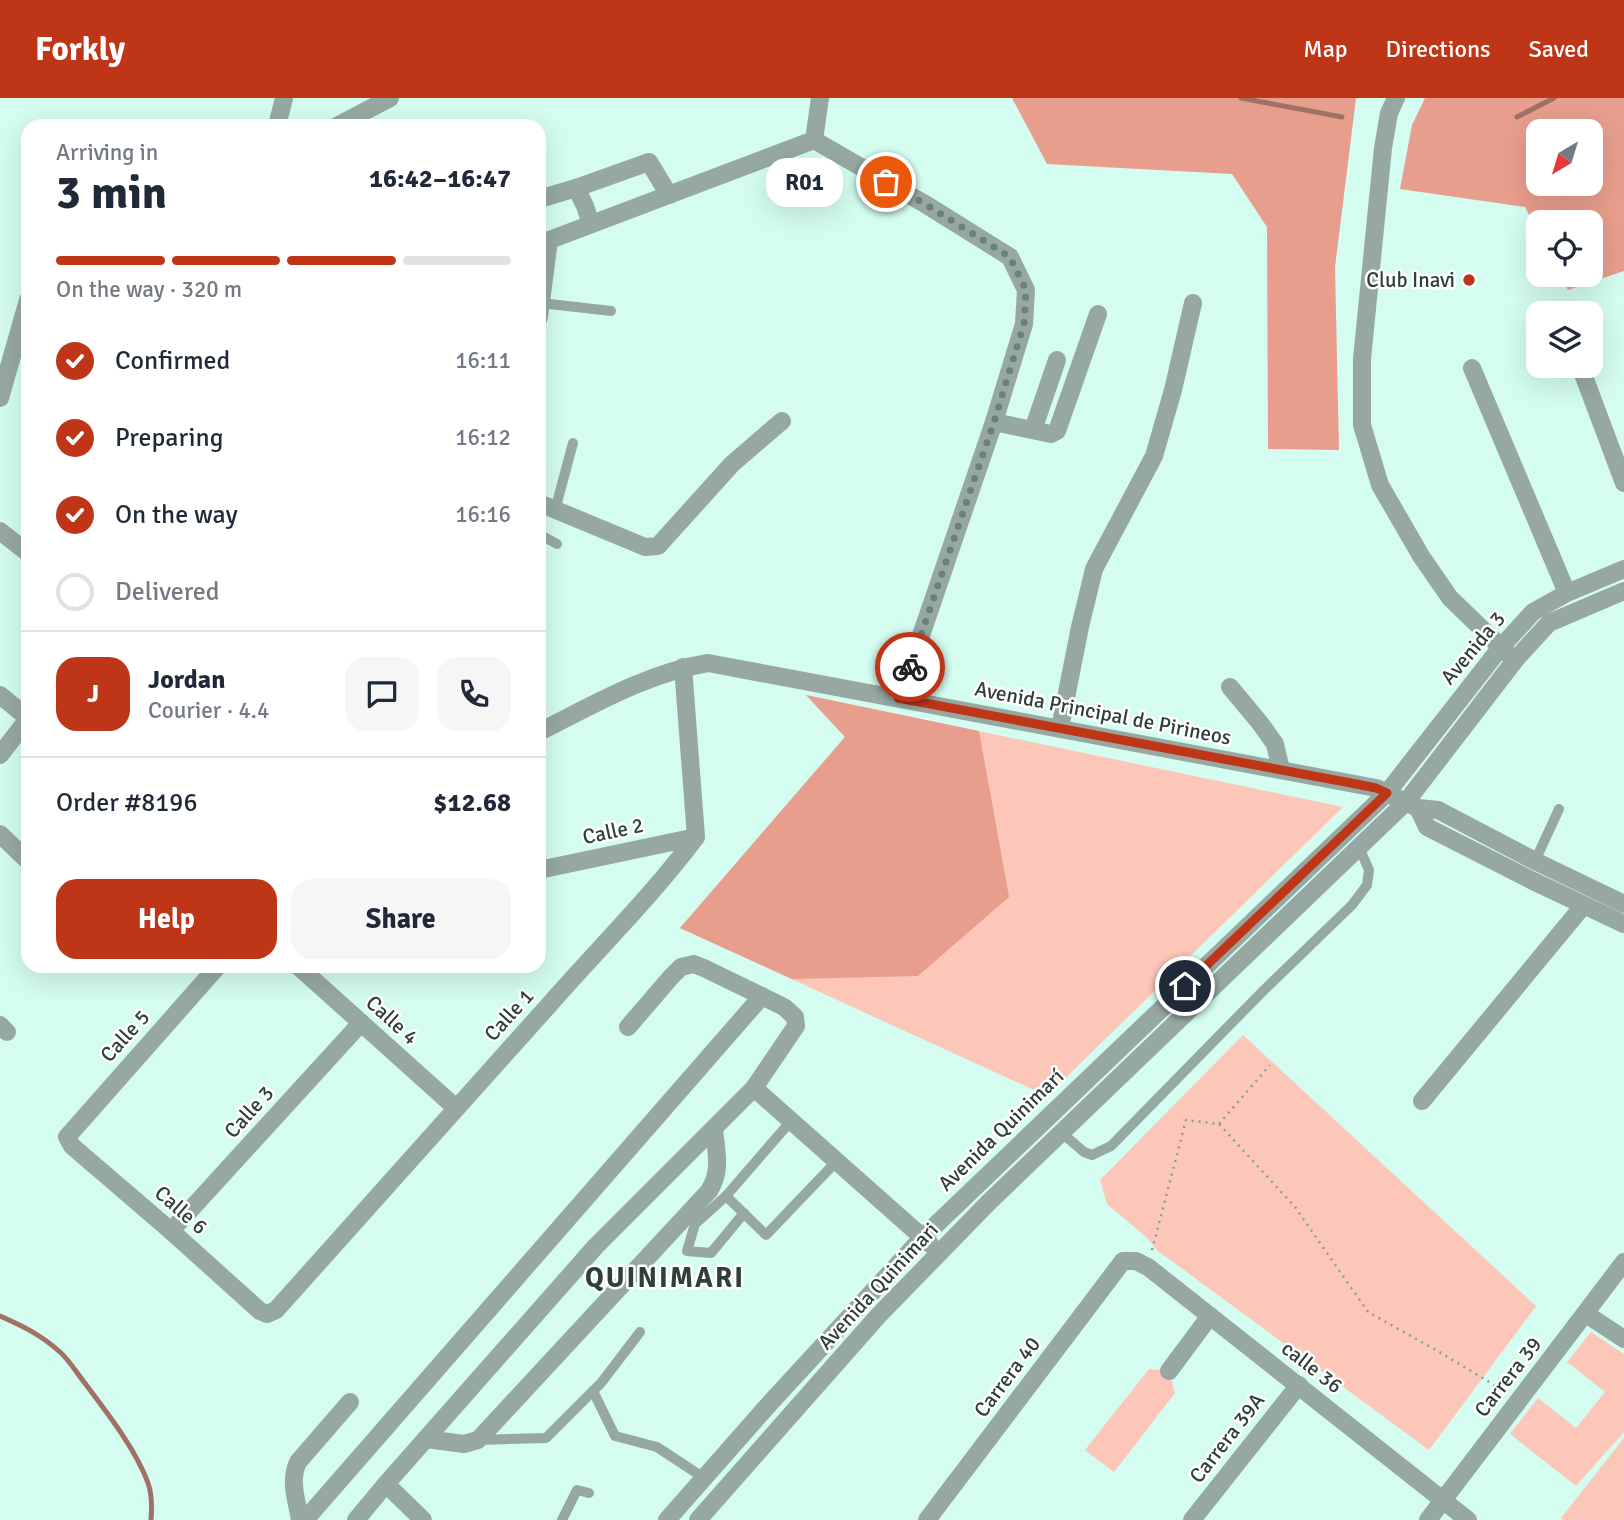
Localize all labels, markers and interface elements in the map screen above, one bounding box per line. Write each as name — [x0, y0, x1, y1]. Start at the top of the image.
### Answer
text: Forkly — [35, 29, 125, 70]
text: Map — [1303, 34, 1348, 64]
text: Directions — [1386, 34, 1491, 64]
text: Saved — [1529, 34, 1589, 64]
north arrow — [1526, 119, 1603, 196]
map controls — [1526, 119, 1603, 378]
text: Arriving in — [56, 138, 158, 167]
pin — [856, 152, 916, 212]
callout: R01 — [767, 158, 844, 206]
text: 16:42–16:47 — [369, 163, 511, 195]
icon: bag — [867, 163, 905, 201]
text: 3 min — [56, 165, 167, 221]
text: R01 — [785, 168, 824, 197]
button: locate — [1526, 210, 1603, 287]
place label: Club Inavi — [1366, 267, 1455, 293]
marker: Club Inavi — [1461, 272, 1477, 288]
text: On the way · 320 m — [56, 275, 242, 304]
button: layers — [1526, 301, 1603, 378]
icon: check — [56, 342, 94, 380]
text: Confirmed — [115, 345, 230, 377]
text: 16:11 — [455, 346, 511, 375]
icon: check — [56, 419, 94, 457]
text: Preparing — [115, 422, 223, 454]
text: 16:12 — [455, 423, 511, 452]
icon: check — [56, 496, 94, 534]
text: On the way — [115, 499, 238, 531]
text: 16:16 — [455, 500, 511, 529]
text: Delivered — [115, 576, 220, 608]
street label: Avenida 3 — [1435, 606, 1511, 690]
courier — [875, 632, 945, 702]
icon: bike — [891, 648, 929, 686]
button: chat — [345, 657, 419, 731]
button: phone — [437, 657, 511, 731]
text: Jordan — [148, 664, 225, 696]
street label: Avenida Principal de Pirineos — [973, 675, 1233, 751]
text: J — [87, 678, 99, 710]
text: Courier · 4.4 — [148, 696, 269, 725]
text: Order #8196 — [56, 787, 197, 819]
text: $12.68 — [433, 787, 511, 819]
street label: Calle 2 — [580, 812, 646, 850]
button: Help — [56, 879, 277, 959]
button: Share — [291, 879, 511, 959]
pin — [1155, 956, 1215, 1016]
icon: home — [1166, 967, 1204, 1005]
street label: Calle 1 — [479, 983, 539, 1047]
street label: Calle 4 — [360, 990, 424, 1050]
street label: Calle 5 — [95, 1004, 155, 1068]
street label: Avenida Quinimarí — [933, 1063, 1070, 1197]
street label: Calle 3 — [219, 1080, 279, 1144]
street label: Calle 6 — [149, 1180, 213, 1240]
street label: Avenida Quinimari — [812, 1217, 944, 1355]
district label: QUINIMARI — [585, 1261, 745, 1295]
street label: Carrera 40 — [968, 1332, 1046, 1422]
street label: Carrera 39 — [1469, 1332, 1547, 1422]
street label: calle 36 — [1276, 1335, 1348, 1399]
street label: Carrera 39A — [1184, 1388, 1270, 1488]

